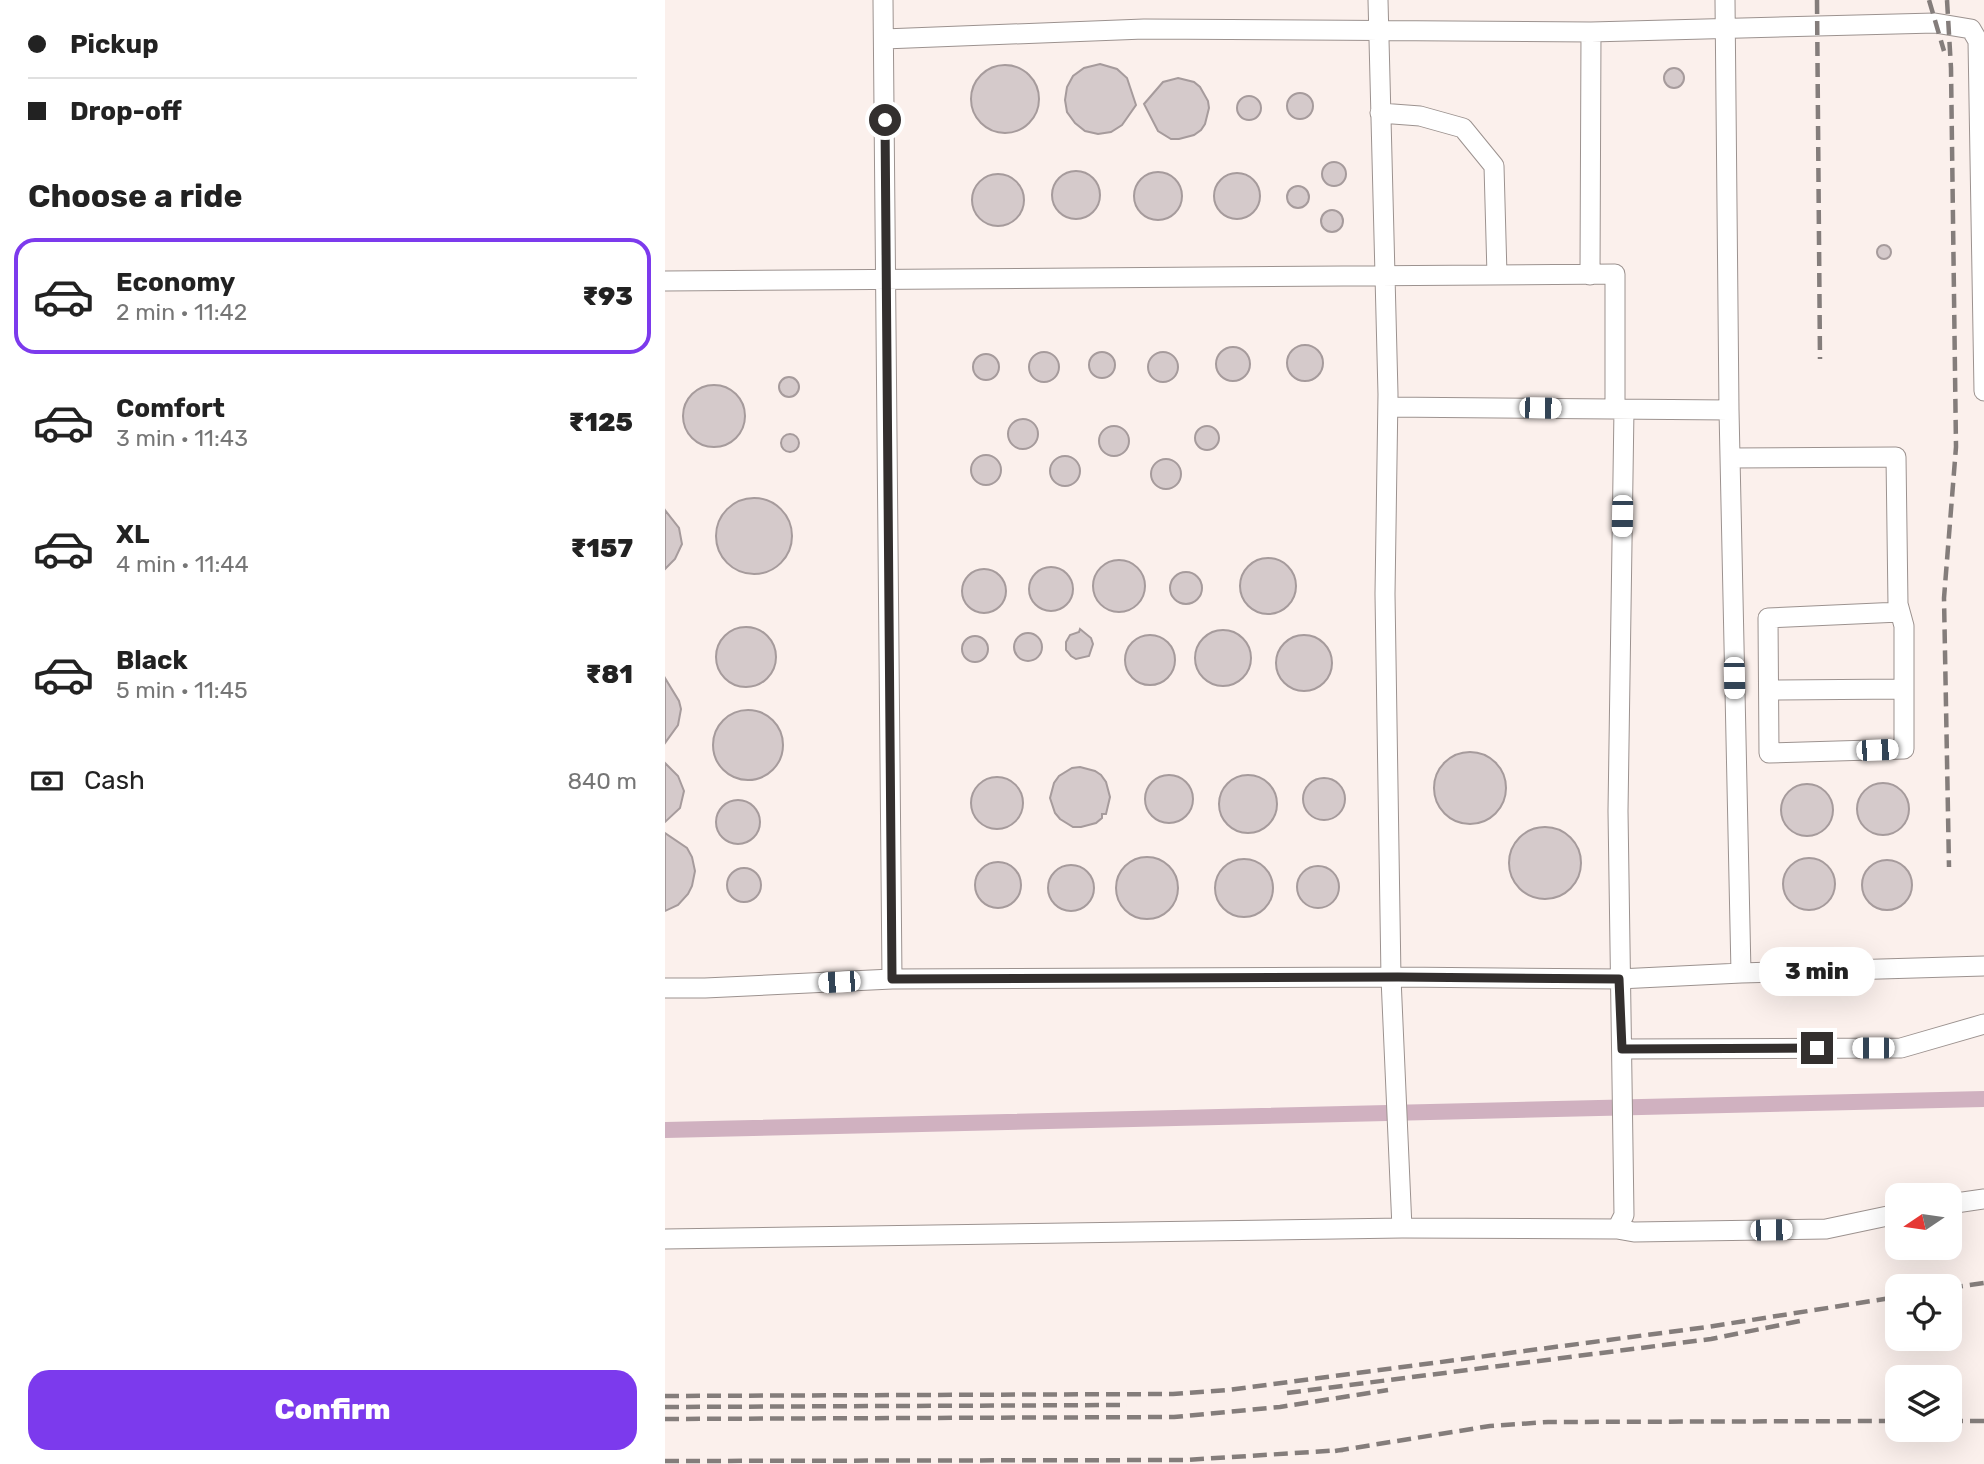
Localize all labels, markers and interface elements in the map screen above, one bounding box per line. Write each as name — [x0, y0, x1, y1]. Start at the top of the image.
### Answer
text: Pickup — [70, 29, 159, 60]
text: Drop-off — [70, 96, 182, 127]
route start — [869, 104, 901, 136]
text: Choose a ride — [28, 177, 242, 215]
icon: car — [32, 265, 95, 328]
text: Economy — [116, 267, 235, 298]
text: ₹93 — [582, 281, 633, 312]
text: 2 min · 11:42 — [116, 298, 247, 326]
icon: car — [32, 391, 95, 454]
text: Comfort — [116, 393, 225, 424]
car — [1519, 397, 1562, 419]
text: ₹125 — [569, 407, 633, 438]
text: 3 min · 11:43 — [116, 424, 248, 452]
car — [1612, 495, 1633, 537]
icon: car — [32, 517, 95, 580]
text: XL — [116, 519, 149, 550]
text: ₹157 — [571, 533, 633, 564]
text: 4 min · 11:44 — [116, 550, 249, 578]
icon: car — [32, 643, 95, 706]
text: Black — [116, 645, 188, 676]
car — [1724, 657, 1745, 699]
text: ₹81 — [585, 659, 633, 690]
text: 5 min · 11:45 — [116, 676, 248, 704]
car — [1856, 739, 1899, 761]
icon: cash — [28, 762, 66, 800]
text: Cash — [84, 765, 145, 796]
text: 840 m — [567, 767, 637, 795]
callout: 3 min — [1759, 946, 1875, 996]
text: 3 min — [1785, 957, 1849, 985]
car — [818, 970, 861, 994]
route end — [1801, 1032, 1833, 1064]
car — [1853, 1038, 1895, 1059]
north arrow — [1885, 1183, 1962, 1260]
map controls — [1885, 1183, 1962, 1442]
car — [1750, 1219, 1793, 1241]
button: locate — [1885, 1274, 1962, 1351]
button: layers — [1885, 1365, 1962, 1442]
button: Confirm — [28, 1370, 637, 1450]

